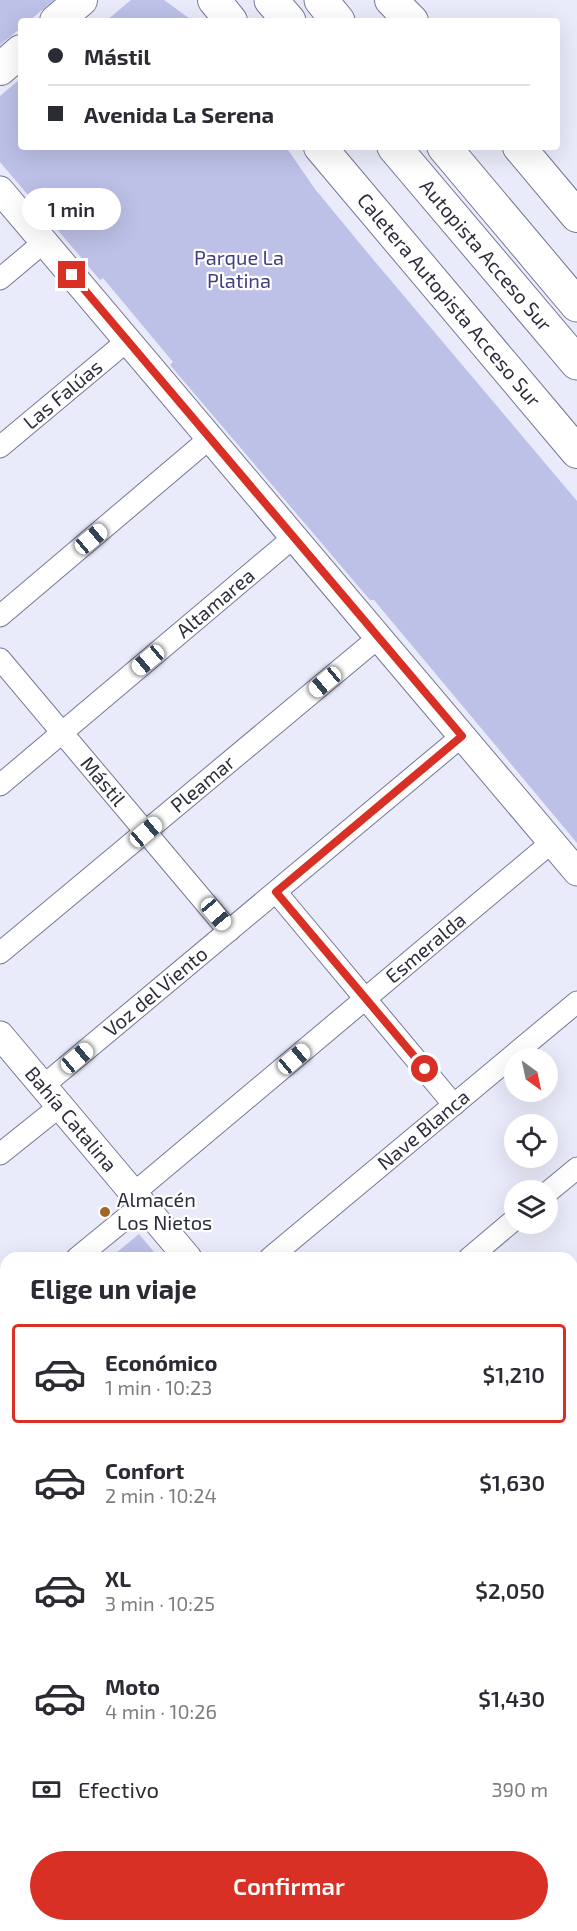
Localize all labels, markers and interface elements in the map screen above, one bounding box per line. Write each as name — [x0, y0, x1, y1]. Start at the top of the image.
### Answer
text: Mástil — [84, 43, 151, 69]
text: Avenida La Serena — [84, 101, 274, 127]
street label: Autopista Acceso Sur — [416, 174, 558, 335]
callout: 1 min — [22, 188, 122, 230]
street label: Caletera Autopista Acceso Sur — [353, 188, 546, 411]
text: 1 min — [48, 197, 95, 221]
park label: Parque La Platina — [194, 245, 284, 292]
route end — [58, 261, 85, 288]
street label: Las Falúas — [18, 354, 107, 434]
car — [71, 521, 111, 557]
street label: Altamarea — [171, 563, 259, 642]
car — [128, 642, 168, 678]
car — [305, 664, 345, 700]
street label: Pleamar — [165, 750, 239, 817]
street label: Mástil — [76, 751, 131, 810]
car — [126, 814, 166, 850]
car — [198, 894, 234, 934]
street label: Esmeralda — [380, 907, 470, 988]
street label: Voz del Viento — [99, 941, 212, 1041]
car — [57, 1040, 97, 1076]
car — [274, 1041, 314, 1077]
north arrow — [504, 1048, 558, 1102]
map controls — [504, 1048, 558, 1234]
route start — [411, 1055, 438, 1082]
street label: Bahía Catalina — [21, 1061, 123, 1176]
street label: Nave Blanca — [372, 1084, 474, 1174]
button: locate — [504, 1114, 558, 1168]
button: layers — [504, 1180, 558, 1234]
place label: Almacén Los Nietos — [117, 1187, 212, 1234]
marker: Almacén Los Nietos — [98, 1205, 112, 1219]
text: Elige un viaje — [30, 1272, 197, 1304]
icon: car — [33, 1347, 87, 1401]
text: Económico — [105, 1349, 217, 1375]
text: $1,210 — [483, 1361, 545, 1387]
text: 1 min · 10:23 — [105, 1375, 212, 1399]
icon: car — [33, 1455, 87, 1509]
text: Confort — [105, 1457, 184, 1483]
text: $1,630 — [479, 1469, 545, 1495]
text: 2 min · 10:24 — [105, 1483, 217, 1507]
icon: car — [33, 1563, 87, 1617]
text: XL — [105, 1565, 131, 1591]
text: $2,050 — [475, 1577, 545, 1603]
text: 3 min · 10:25 — [105, 1591, 215, 1615]
icon: car — [33, 1671, 87, 1725]
text: Moto — [105, 1673, 160, 1699]
text: $1,430 — [478, 1685, 545, 1711]
text: 4 min · 10:26 — [105, 1699, 217, 1723]
icon: cash — [30, 1773, 63, 1806]
text: Efectivo — [78, 1776, 159, 1802]
text: 390 m — [491, 1777, 548, 1801]
button: Confirmar — [30, 1851, 548, 1920]

